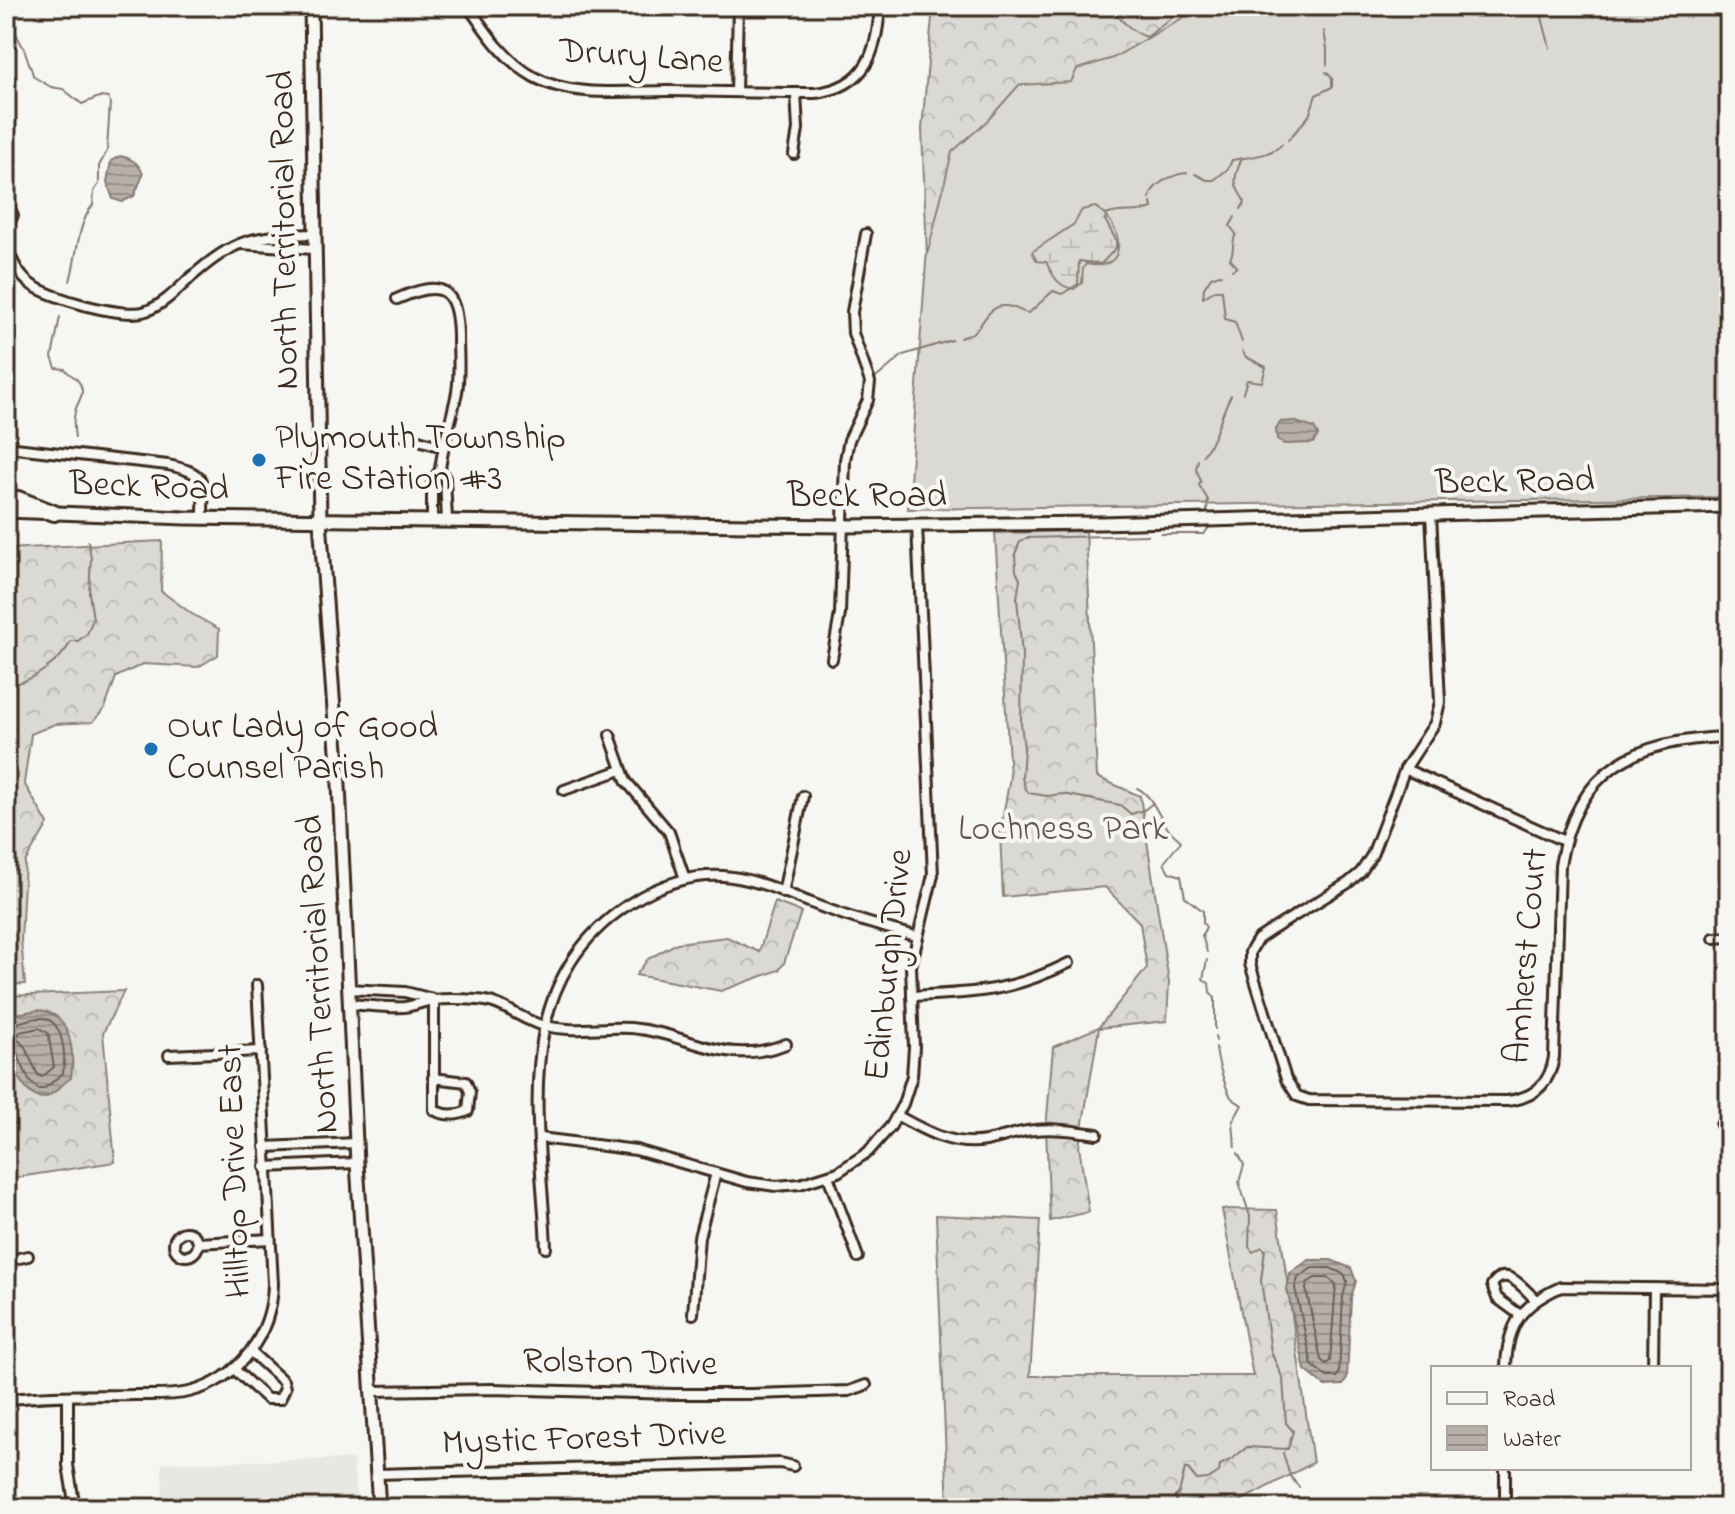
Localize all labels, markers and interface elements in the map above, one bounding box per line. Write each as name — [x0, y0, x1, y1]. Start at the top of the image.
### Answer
street label: Drury Lane — [556, 26, 726, 90]
street label: North Territorial Road — [257, 70, 315, 390]
place label: Plymouth Township Fire Station #3 — [274, 413, 566, 507]
marker: Plymouth Township Fire Station #3 — [250, 451, 268, 469]
street label: Beck Road — [1434, 455, 1595, 511]
street label: Beck Road — [67, 459, 230, 517]
street label: Beck Road — [786, 471, 947, 524]
place label: Our Lady of Good Counsel Parish — [167, 702, 438, 796]
marker: Our Lady of Good Counsel Parish — [142, 740, 160, 758]
park label: Lochness Park — [958, 804, 1168, 857]
street label: North Territorial Road — [285, 813, 355, 1135]
street label: Edinburgh Drive — [851, 846, 929, 1084]
street label: Amherst Court — [1492, 846, 1564, 1066]
street label: Hilltop Drive East — [205, 1043, 267, 1299]
street label: Rolston Drive — [522, 1336, 719, 1392]
legend — [1431, 1366, 1691, 1470]
text: Road — [1503, 1383, 1556, 1418]
street label: Mystic Forest Drive — [441, 1409, 728, 1471]
text: Water — [1503, 1423, 1561, 1458]

